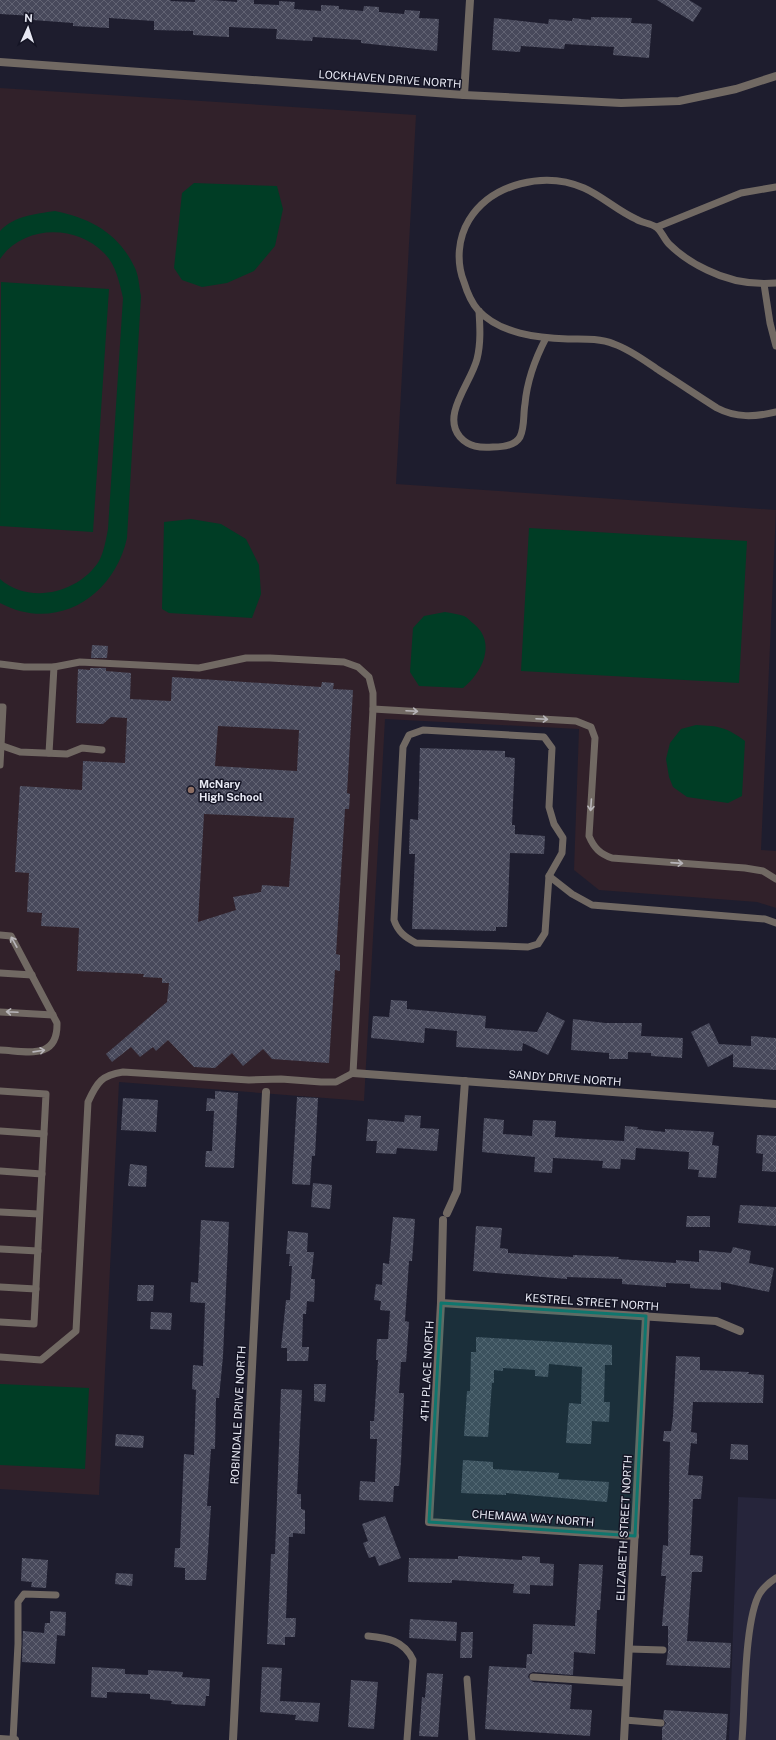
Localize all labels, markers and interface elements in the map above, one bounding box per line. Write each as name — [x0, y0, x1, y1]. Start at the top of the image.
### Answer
north arrow — [8, 8, 48, 48]
text: N — [24, 12, 33, 24]
street label: LOCKHAVEN DRIVE NORTH — [318, 68, 462, 90]
one-way arrow — [405, 708, 418, 715]
one-way arrow — [535, 715, 548, 722]
place label: McNary High School — [199, 778, 263, 803]
marker: McNary High School — [186, 785, 196, 795]
one-way arrow — [588, 798, 595, 811]
one-way arrow — [670, 859, 683, 866]
one-way arrow — [10, 936, 18, 948]
one-way arrow — [6, 1009, 19, 1016]
one-way arrow — [32, 1047, 45, 1055]
street label: SANDY DRIVE NORTH — [508, 1068, 622, 1088]
street label: KESTREL STREET NORTH — [525, 1291, 659, 1313]
street label: 4TH PLACE NORTH — [418, 1320, 436, 1422]
street label: ROBINDALE DRIVE NORTH — [228, 1345, 248, 1485]
street label: ELIZABETH STREET NORTH — [614, 1455, 634, 1601]
street label: CHEMAWA WAY NORTH — [471, 1508, 595, 1528]

